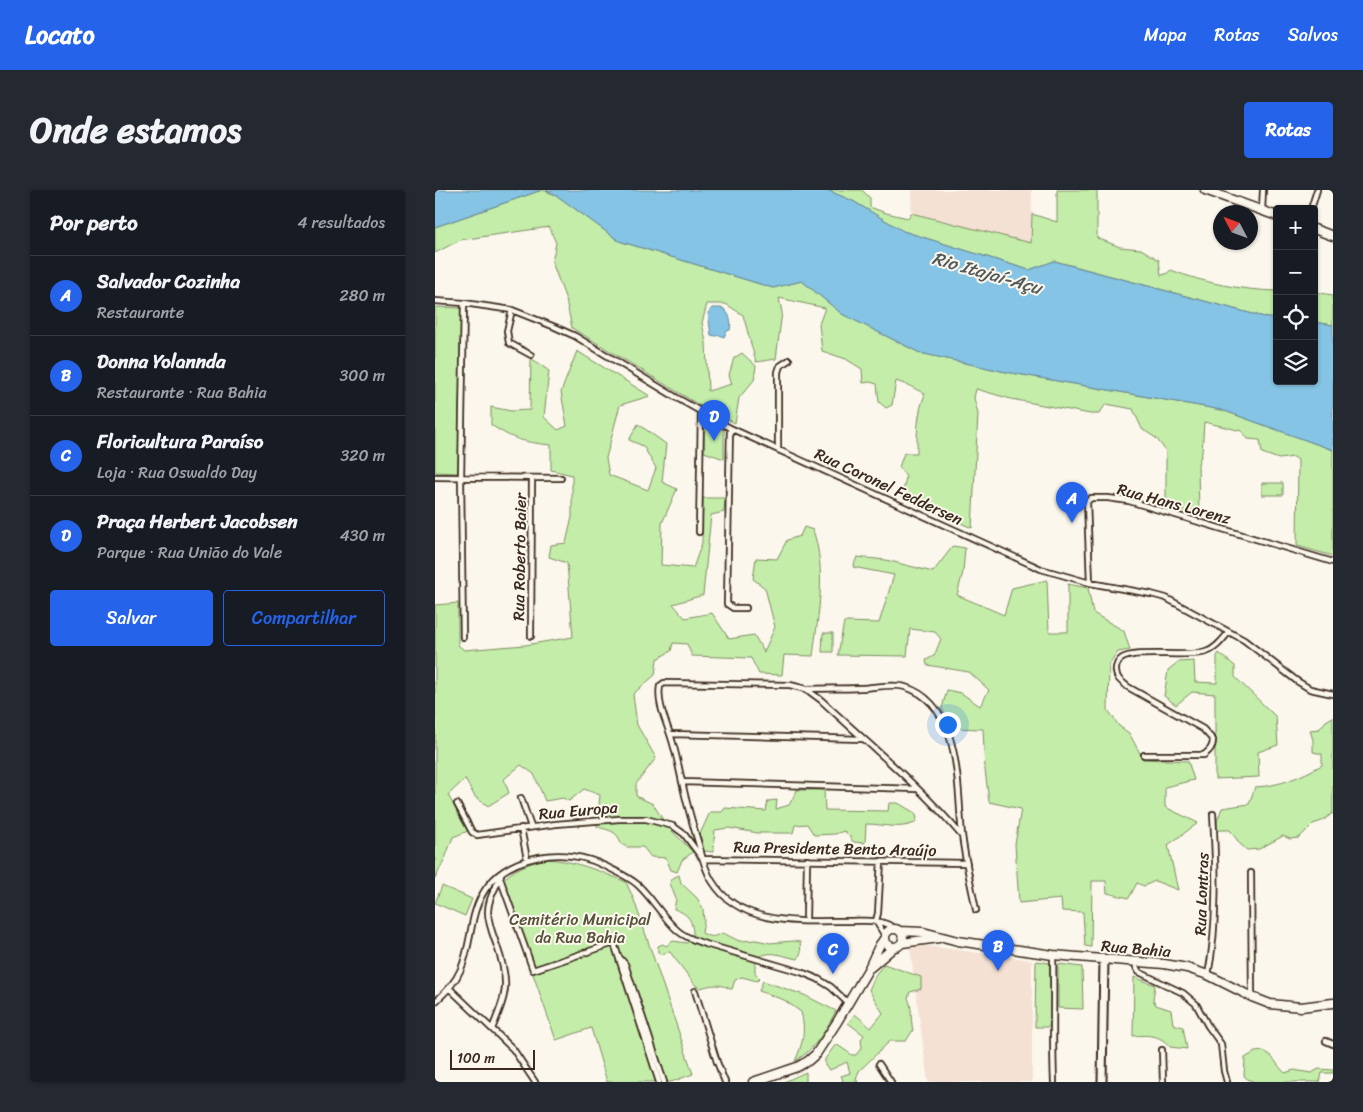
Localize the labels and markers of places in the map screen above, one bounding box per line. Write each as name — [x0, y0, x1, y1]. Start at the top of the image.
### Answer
pin: D — [698, 400, 730, 441]
pin: A — [1056, 482, 1088, 523]
pin: B — [982, 930, 1014, 971]
pin: C — [817, 933, 849, 974]

